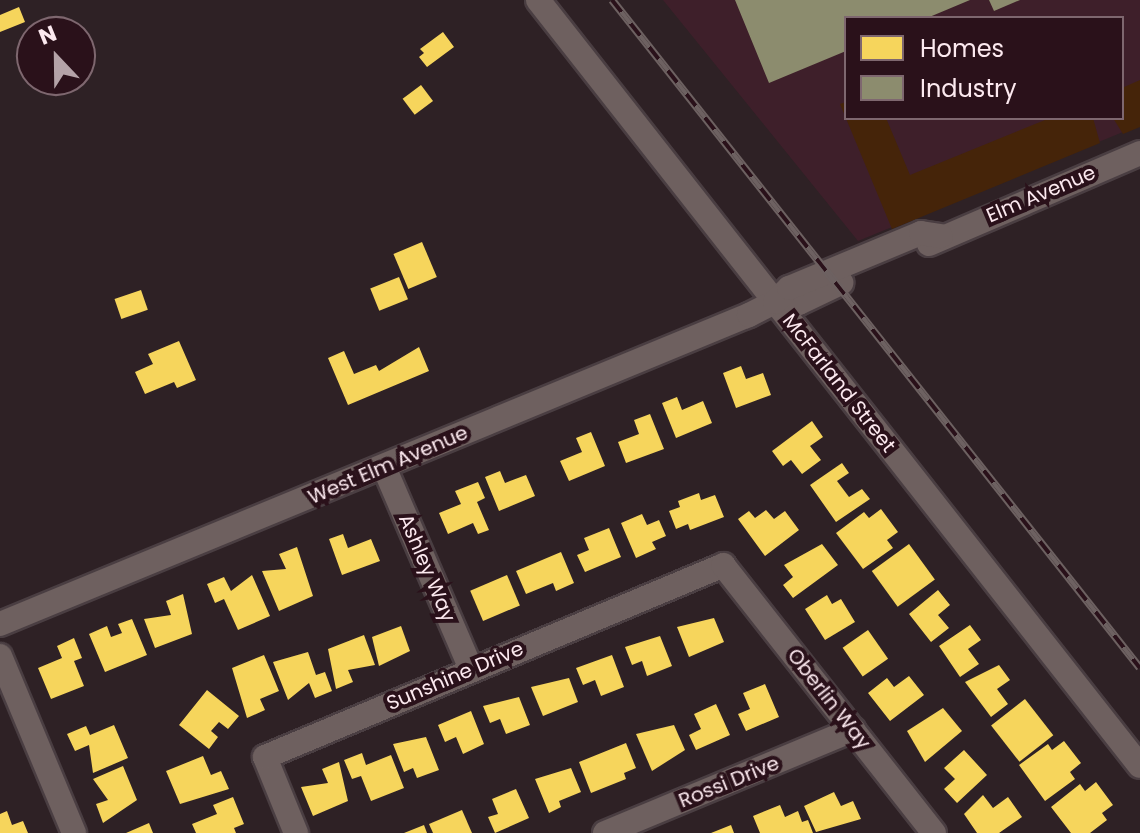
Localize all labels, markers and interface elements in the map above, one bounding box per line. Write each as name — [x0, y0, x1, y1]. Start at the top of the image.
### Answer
north arrow — [16, 16, 96, 96]
legend — [844, 16, 1124, 120]
text: N — [34, 18, 61, 53]
text: Homes — [920, 32, 1004, 65]
text: Industry — [920, 72, 1017, 105]
street label: Elm Avenue — [983, 160, 1099, 228]
street label: McFarland Street — [777, 309, 901, 457]
street label: West Elm Avenue — [305, 421, 471, 509]
street label: Ashley Way — [393, 510, 461, 626]
street label: Sunshine Drive — [383, 636, 527, 716]
street label: Oberlin Way — [782, 644, 876, 754]
street label: Rossi Drive — [675, 751, 783, 813]

